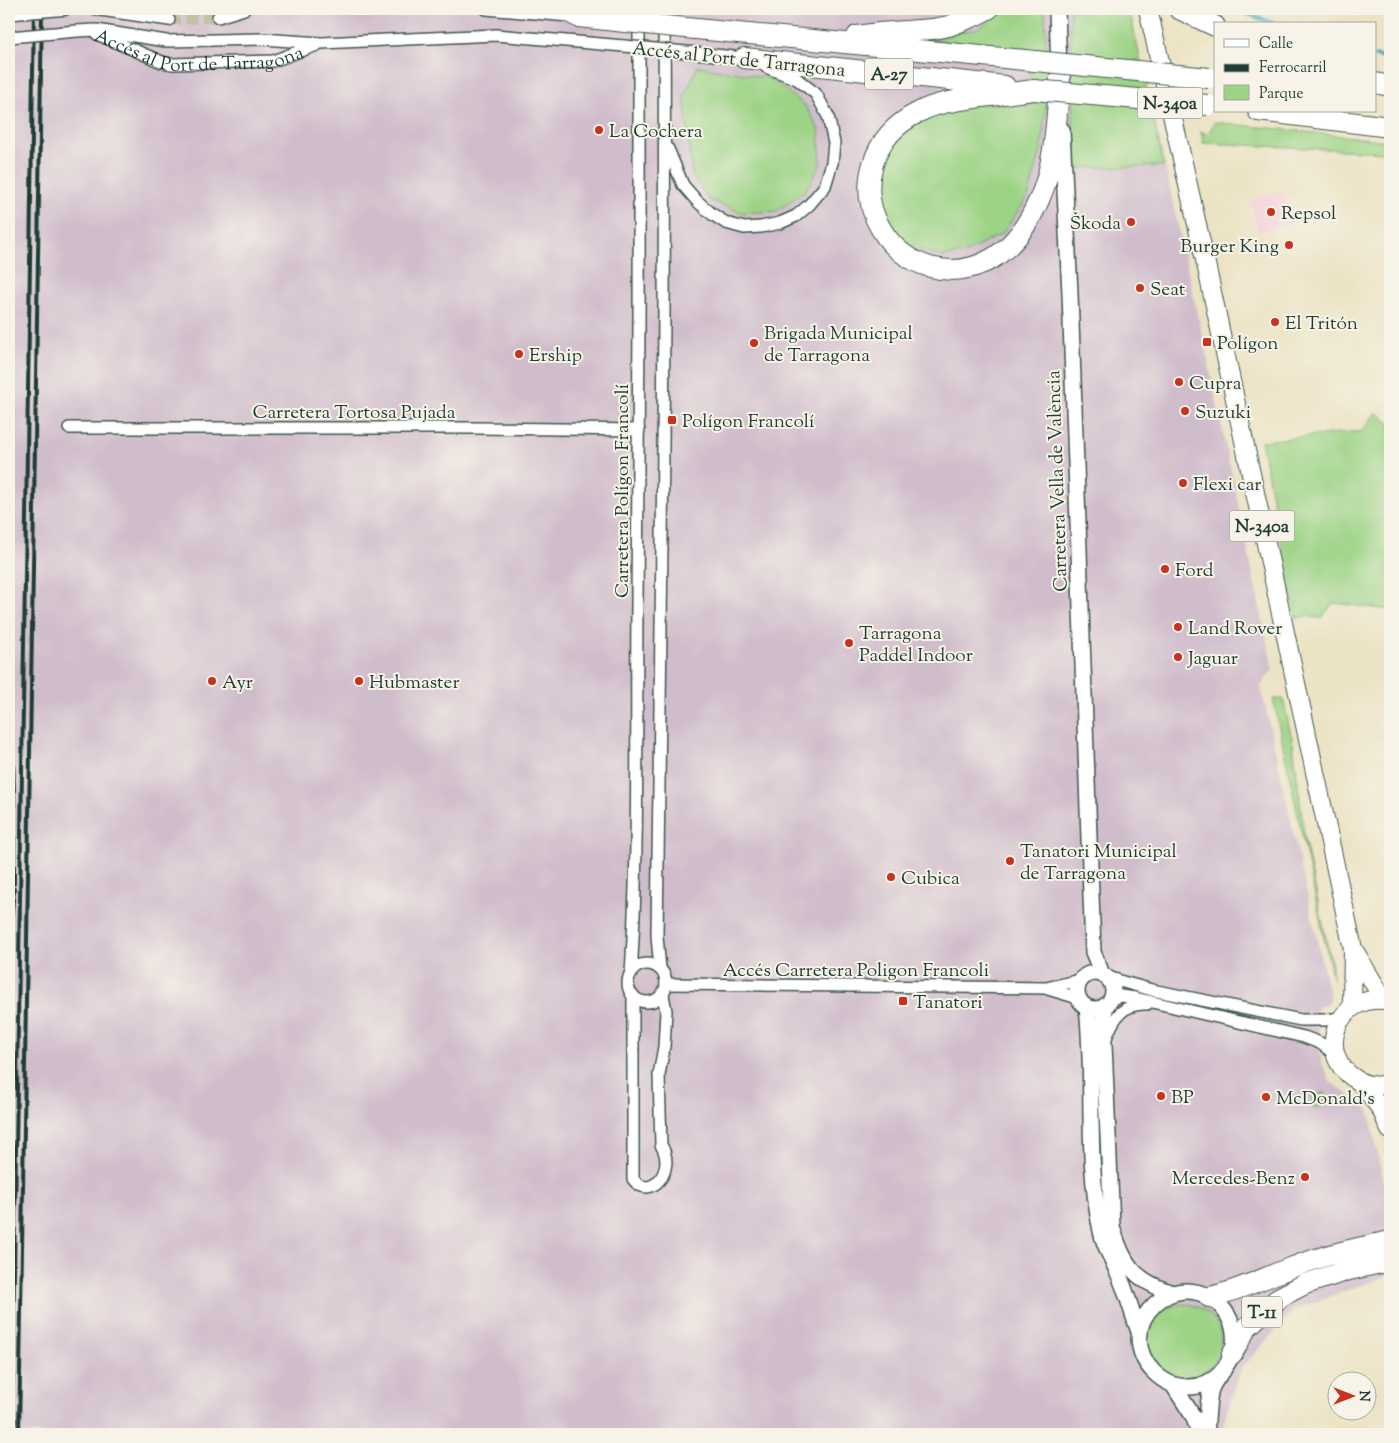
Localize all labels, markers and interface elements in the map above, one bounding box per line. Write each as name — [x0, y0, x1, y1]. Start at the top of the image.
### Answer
legend — [1214, 22, 1376, 112]
street label: Accés al Port de Tarragona — [90, 23, 308, 80]
text: Calle — [1259, 34, 1293, 55]
street label: Accés al Port de Tarragona — [631, 36, 847, 85]
text: Ferrocarril — [1259, 58, 1327, 79]
road number: A-27 — [865, 59, 913, 90]
text: Parque — [1259, 84, 1303, 105]
road number: N-340a — [1138, 88, 1202, 119]
place label: La Cochera — [609, 119, 703, 146]
marker: La Cochera — [593, 124, 605, 136]
place label: Repsol — [1281, 201, 1336, 228]
marker: Repsol — [1265, 206, 1277, 218]
place label: Škoda — [1070, 211, 1121, 238]
marker: Škoda — [1125, 216, 1137, 228]
place label: Burger King — [1180, 234, 1279, 261]
marker: Burger King — [1283, 239, 1295, 251]
place label: Seat — [1150, 277, 1186, 304]
marker: Seat — [1134, 282, 1146, 294]
place label: El Tritón — [1285, 311, 1358, 338]
marker: El Tritón — [1269, 316, 1281, 328]
place label: Brigada Municipal de Tarragona — [764, 321, 913, 370]
place label: Polígon — [1217, 331, 1279, 358]
marker: Polígon — [1201, 336, 1213, 348]
marker: Brigada Municipal de Tarragona — [748, 337, 760, 349]
place label: Ership — [529, 343, 582, 370]
marker: Ership — [513, 348, 525, 360]
street label: Carretera Vella de València — [1041, 369, 1076, 592]
place label: Cupra — [1189, 371, 1242, 398]
marker: Cupra — [1173, 376, 1185, 388]
street label: Carretera Polígon Francolí — [610, 384, 637, 598]
street label: Carretera Tortosa Pujada — [253, 400, 456, 427]
place label: Suzuki — [1195, 400, 1251, 427]
marker: Suzuki — [1179, 405, 1191, 417]
place label: Polígon Francolí — [682, 409, 814, 436]
marker: Polígon Francolí — [666, 414, 678, 426]
place label: Flexi car — [1193, 472, 1261, 499]
marker: Flexi car — [1177, 477, 1189, 489]
road number: N-340a — [1230, 511, 1294, 542]
place label: Ford — [1175, 558, 1214, 585]
marker: Ford — [1159, 563, 1171, 575]
place label: Land Rover — [1188, 616, 1282, 643]
place label: Tarragona Paddel Indoor — [859, 621, 973, 670]
marker: Land Rover — [1172, 621, 1184, 633]
marker: Tarragona Paddel Indoor — [843, 637, 855, 649]
place label: Jaguar — [1187, 646, 1238, 673]
marker: Jaguar — [1172, 651, 1184, 663]
place label: Ayr — [222, 670, 253, 697]
place label: Hubmaster — [369, 670, 460, 697]
marker: Ayr — [206, 675, 218, 687]
marker: Hubmaster — [353, 675, 365, 687]
place label: Tanatori Municipal de Tarragona — [1020, 839, 1177, 888]
marker: Tanatori Municipal de Tarragona — [1004, 855, 1016, 867]
place label: Cubica — [901, 866, 960, 893]
marker: Cubica — [885, 871, 897, 883]
street label: Accés Carretera Poligon Francoli — [723, 958, 989, 985]
place label: Tanatori — [913, 990, 983, 1017]
marker: Tanatori — [897, 995, 909, 1007]
place label: BP — [1171, 1085, 1194, 1112]
place label: McDonald's — [1276, 1086, 1375, 1113]
marker: BP — [1155, 1090, 1167, 1102]
marker: McDonald's — [1260, 1091, 1272, 1103]
place label: Mercedes-Benz — [1172, 1166, 1295, 1193]
marker: Mercedes-Benz — [1299, 1171, 1311, 1183]
road number: T-11 — [1242, 1296, 1282, 1328]
north arrow — [1326, 1370, 1376, 1420]
text: N — [1353, 1390, 1373, 1402]

